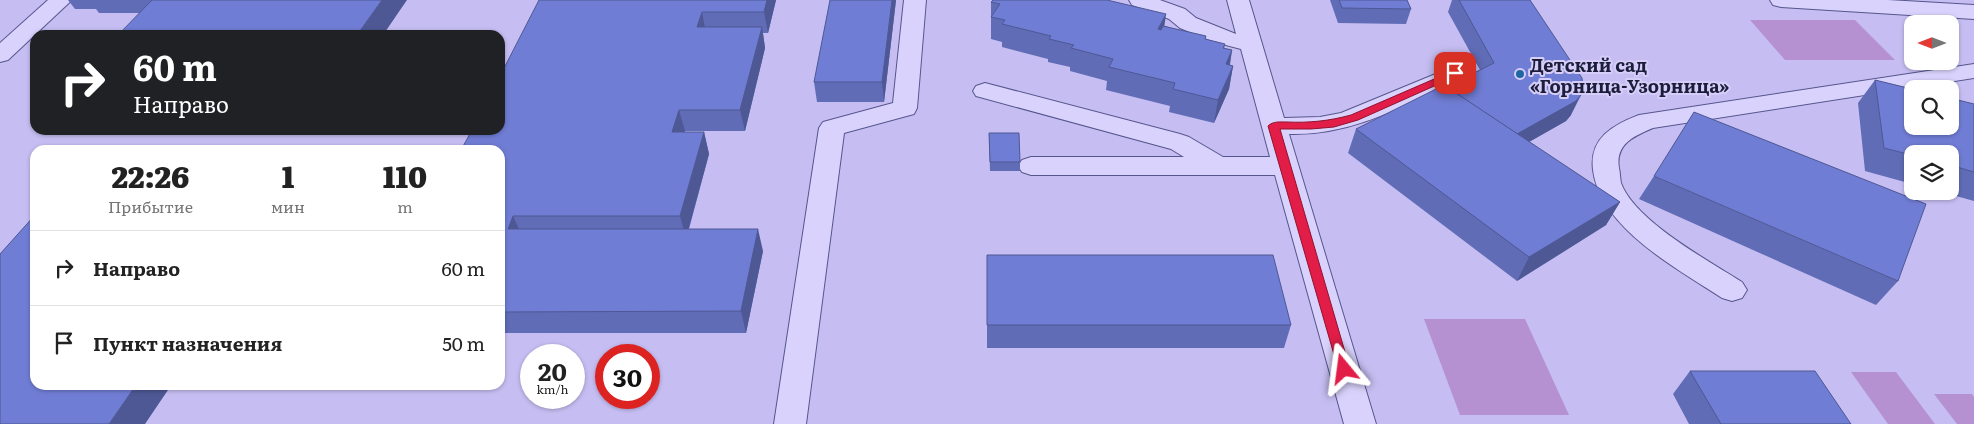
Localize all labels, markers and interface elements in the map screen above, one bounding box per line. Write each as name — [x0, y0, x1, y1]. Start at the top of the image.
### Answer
north arrow — [1904, 15, 1959, 70]
map controls — [1904, 15, 1959, 200]
text: 60 m — [133, 40, 217, 92]
icon: right — [50, 50, 115, 115]
place label: Детский сад «Горница-Узорница» — [1530, 51, 1730, 99]
pin — [1434, 52, 1476, 94]
icon: arrive — [1441, 59, 1469, 87]
marker: Детский сад «Горница-Узорница» — [1514, 68, 1526, 80]
button: search — [1904, 80, 1959, 135]
text: Направо — [133, 87, 229, 120]
button: layers — [1904, 145, 1959, 200]
text: 22:26 — [111, 153, 189, 197]
text: 1 — [282, 153, 294, 197]
text: 110 — [383, 153, 427, 197]
text: Прибытие — [108, 194, 193, 218]
text: мин — [271, 194, 305, 218]
text: m — [397, 194, 413, 218]
icon: right — [50, 254, 78, 282]
text: Направо — [93, 254, 180, 282]
text: 60 m — [442, 254, 485, 282]
icon: arrive — [50, 329, 78, 357]
text: Пункт назначения — [93, 329, 282, 357]
text: 50 m — [442, 329, 485, 357]
position arrow — [1317, 342, 1369, 394]
speed limit sign: 30 — [595, 344, 660, 409]
text: 20 — [538, 352, 567, 389]
text: km/h — [537, 380, 568, 398]

